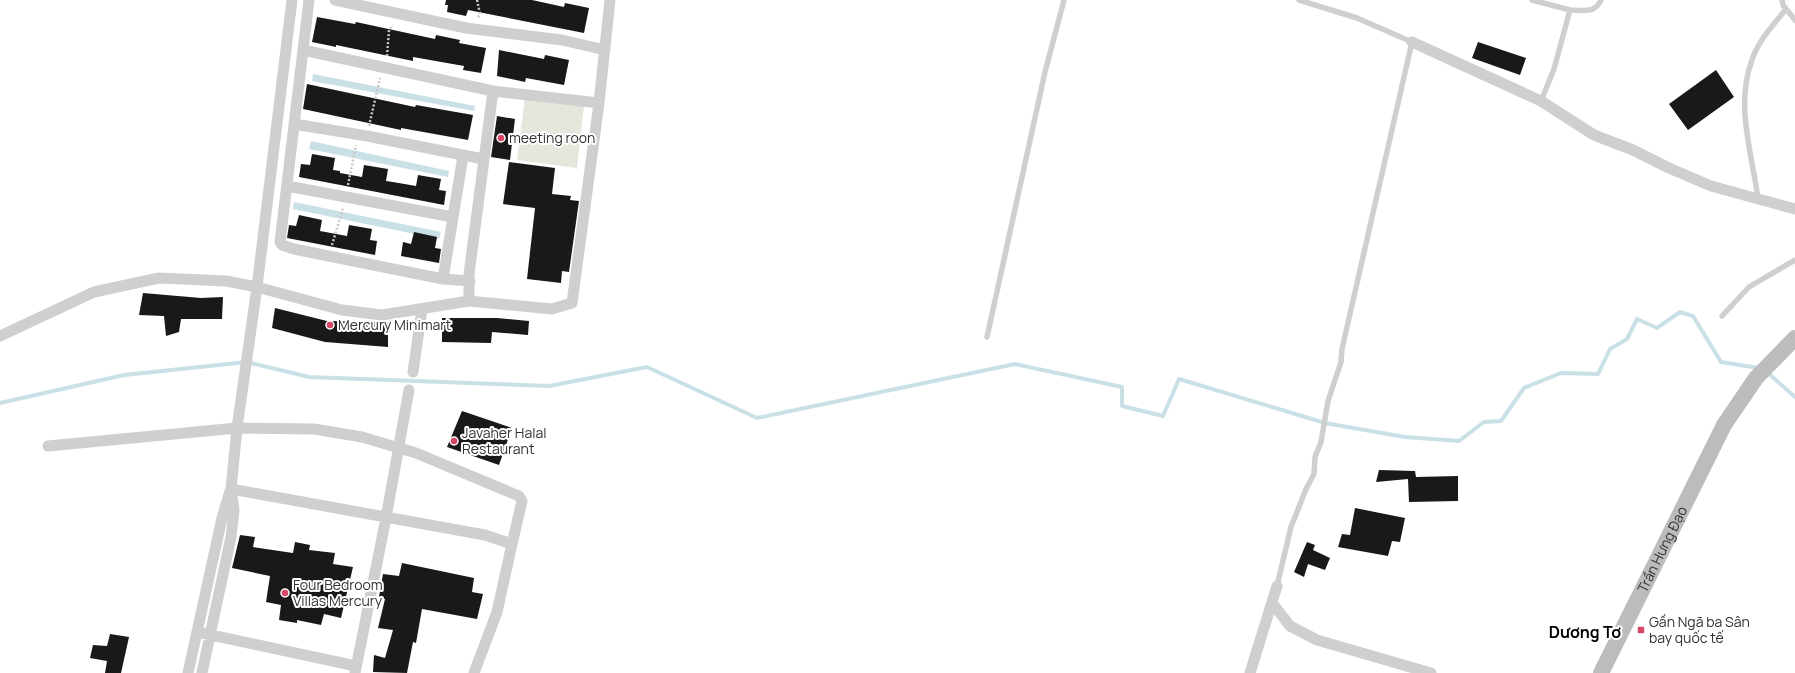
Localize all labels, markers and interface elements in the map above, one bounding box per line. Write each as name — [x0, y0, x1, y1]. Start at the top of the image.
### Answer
place label: meeting roon — [509, 128, 595, 147]
marker: meeting roon — [496, 133, 506, 143]
place label: Mercury Minimart — [338, 315, 451, 334]
marker: Mercury Minimart — [325, 320, 335, 330]
place label: Javaher Halal Restaurant — [462, 423, 546, 458]
marker: Javaher Halal Restaurant — [449, 436, 459, 446]
street label: Trần Hưng Đạo — [1632, 503, 1691, 596]
place label: Four Bedroom Villas Mercury — [293, 575, 383, 610]
marker: Four Bedroom Villas Mercury — [280, 588, 290, 598]
place label: Gần Ngã ba Sân bay quốc tế — [1649, 612, 1750, 647]
district label: Dương Tơ — [1549, 621, 1621, 643]
marker: Gần Ngã ba Sân bay quốc tế — [1636, 625, 1646, 635]

